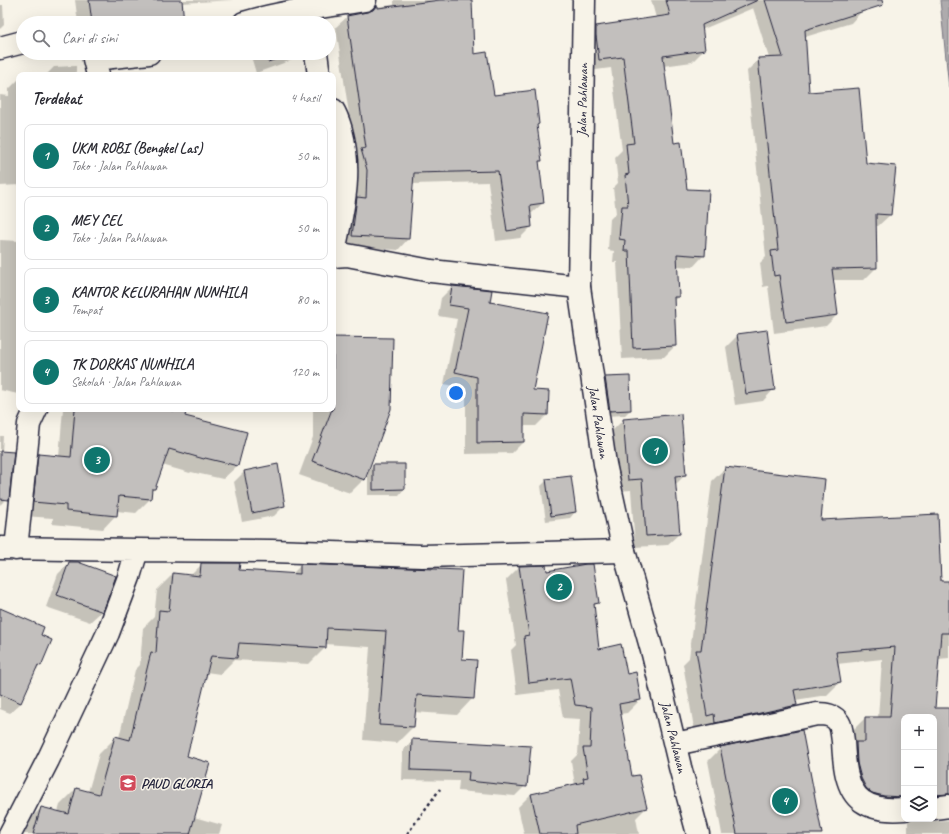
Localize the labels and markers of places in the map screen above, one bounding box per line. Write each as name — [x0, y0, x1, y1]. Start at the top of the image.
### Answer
pin: 1 — [642, 436, 668, 466]
pin: 3 — [84, 445, 110, 475]
pin: 2 — [546, 572, 572, 602]
school or university icon: PAUD GLORIA — [118, 773, 138, 793]
place label: PAUD GLORIA — [141, 775, 213, 792]
pin: 4 — [772, 786, 798, 816]

